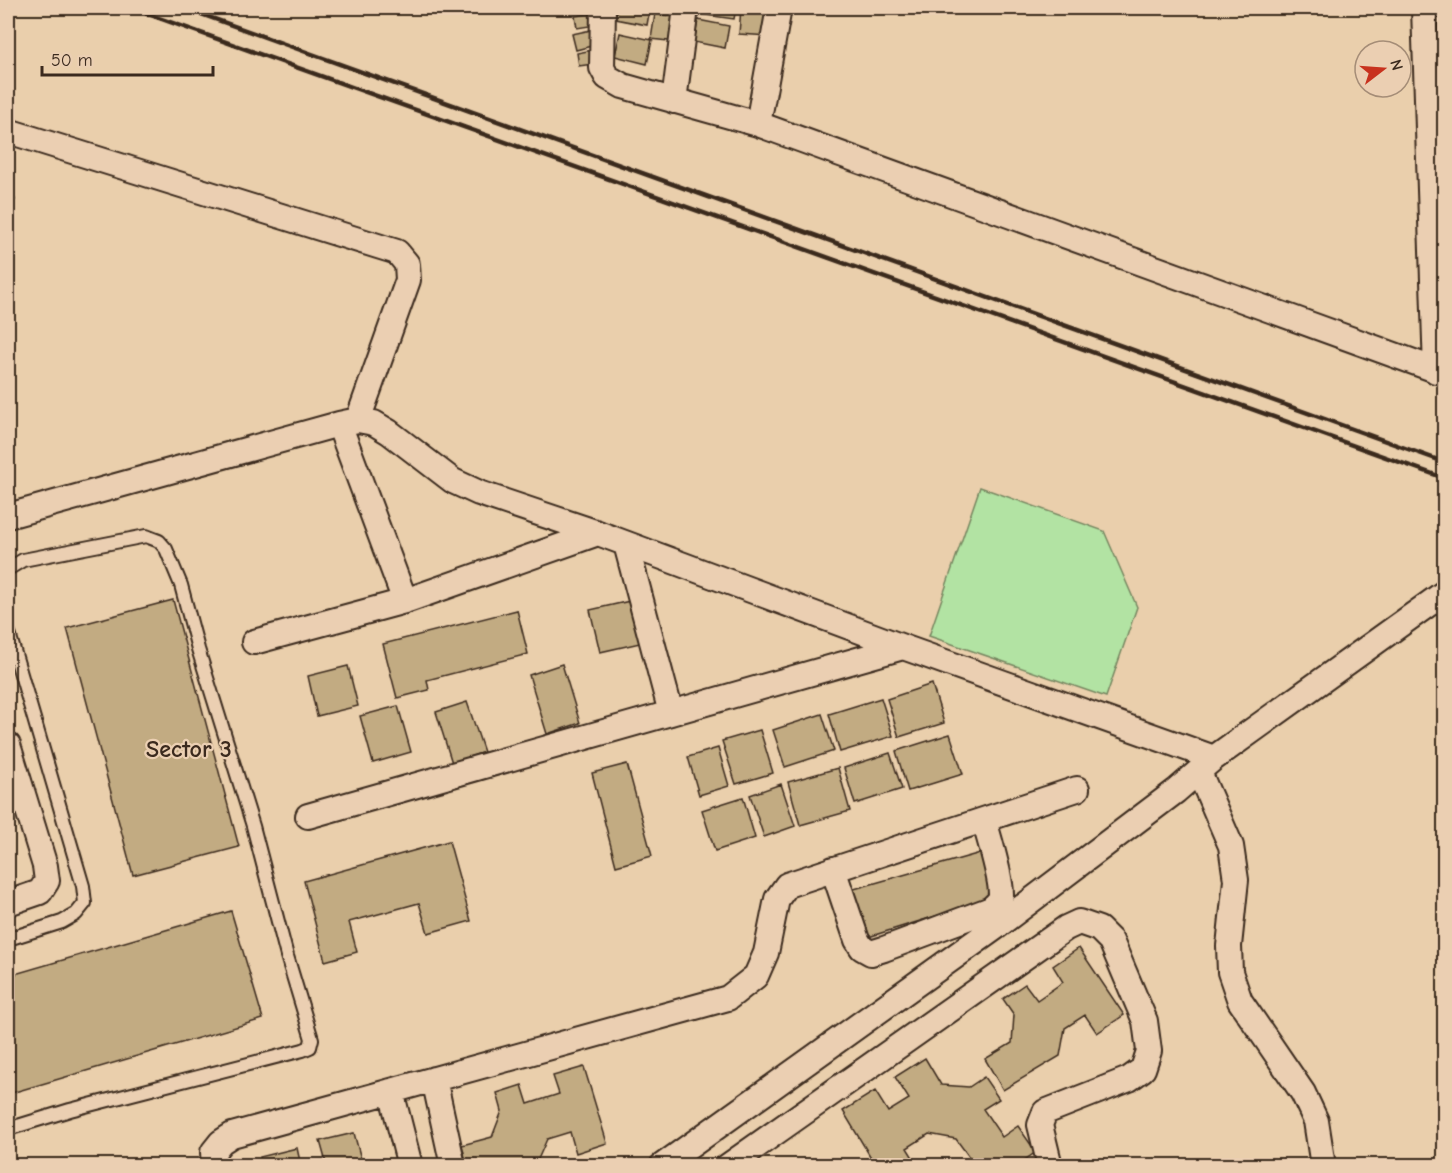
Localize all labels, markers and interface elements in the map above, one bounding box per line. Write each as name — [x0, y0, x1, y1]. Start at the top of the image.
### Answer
scale bar — [42, 39, 213, 77]
north arrow — [1353, 39, 1413, 99]
text: 50 m — [51, 50, 93, 71]
text: N — [1386, 57, 1407, 73]
district label: Sector 3 — [146, 735, 232, 763]

